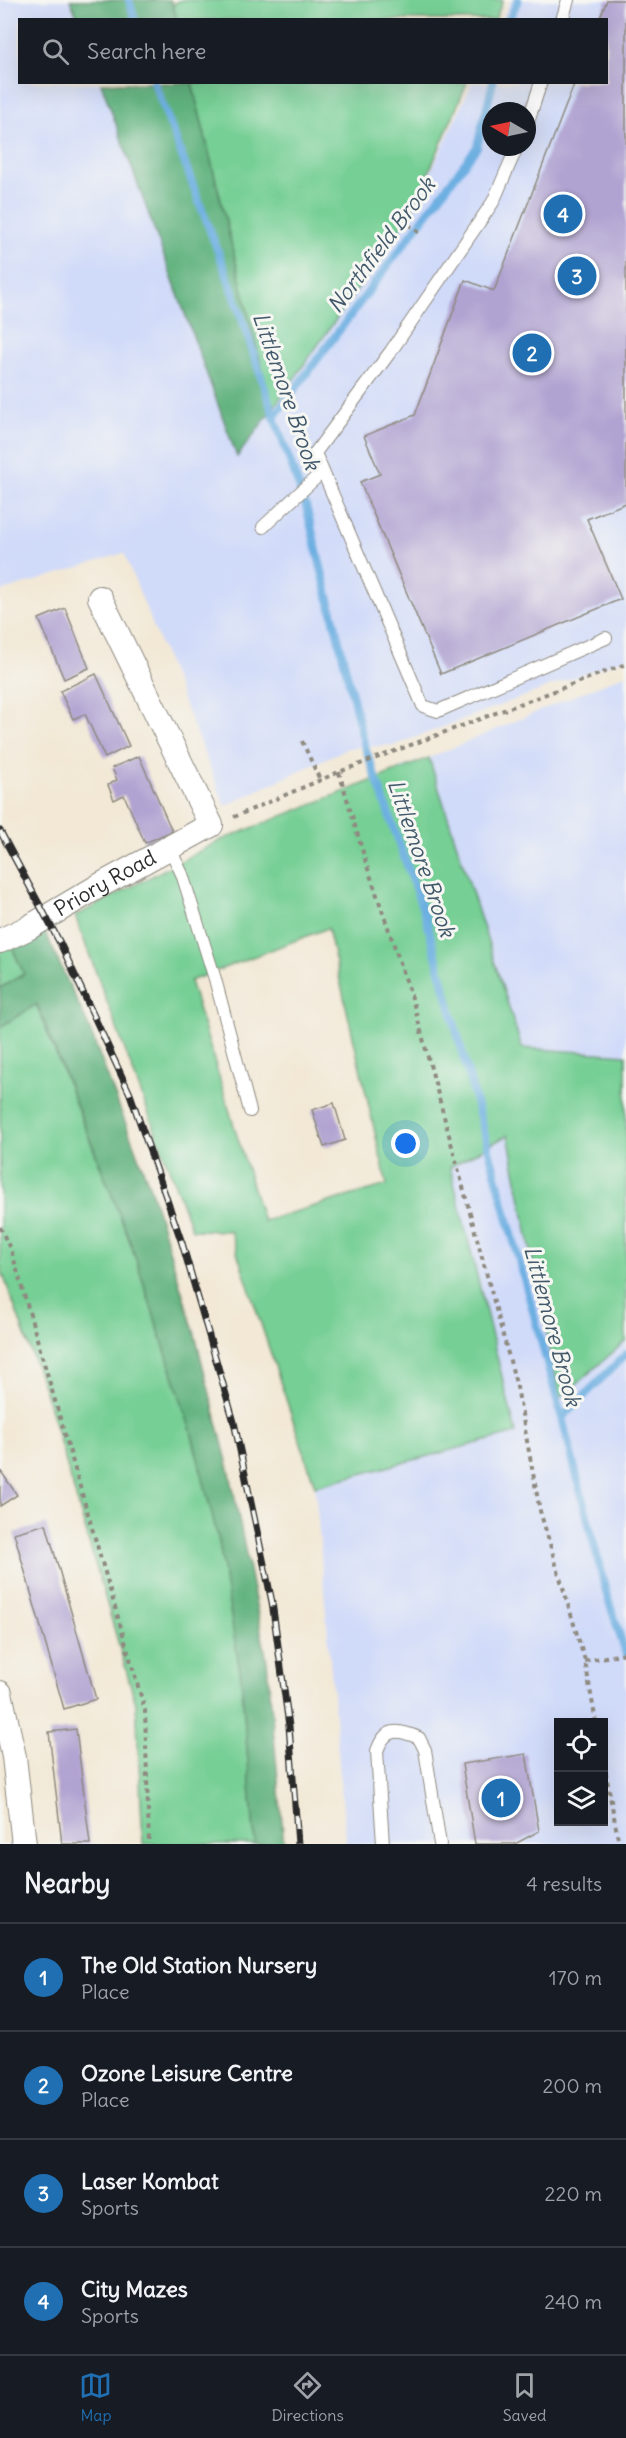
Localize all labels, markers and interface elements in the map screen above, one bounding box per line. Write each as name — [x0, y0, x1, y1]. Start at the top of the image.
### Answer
search box — [18, 18, 608, 84]
icon: search — [39, 35, 72, 68]
text: Search here — [87, 37, 206, 65]
north arrow — [482, 102, 536, 156]
water label: Northfield Brook — [321, 170, 442, 318]
pin: 4 — [544, 192, 582, 236]
pin: 3 — [558, 254, 596, 298]
water label: Littlemore Brook — [247, 309, 328, 475]
pin: 2 — [512, 330, 552, 376]
water label: Littlemore Brook — [382, 776, 463, 942]
street label: Priory Road — [49, 844, 160, 922]
your location — [391, 1129, 420, 1158]
water label: Littlemore Brook — [518, 1243, 588, 1411]
map controls — [554, 1718, 608, 1826]
button: locate — [554, 1718, 608, 1772]
button: layers — [554, 1772, 608, 1826]
pin: 1 — [482, 1776, 520, 1820]
text: Nearby — [24, 1867, 110, 1900]
text: 4 results — [526, 1871, 602, 1896]
text: The Old Station Nursery — [81, 1951, 317, 1979]
text: 1 — [40, 1965, 47, 1990]
text: 170 m — [549, 1965, 602, 1990]
text: Place — [81, 1979, 129, 2004]
text: Ozone Leisure Centre — [81, 2059, 293, 2087]
text: 2 — [38, 2073, 49, 2098]
text: 200 m — [542, 2073, 602, 2098]
text: Place — [81, 2087, 129, 2112]
text: Laser Kombat — [81, 2167, 219, 2195]
text: 3 — [38, 2181, 49, 2206]
text: 220 m — [545, 2181, 602, 2206]
text: Sports — [81, 2195, 139, 2220]
text: City Mazes — [81, 2275, 188, 2303]
text: 4 — [38, 2289, 49, 2314]
text: 240 m — [544, 2289, 602, 2314]
text: Sports — [81, 2303, 139, 2328]
tab: Map — [79, 2369, 112, 2425]
tab: Directions — [271, 2369, 344, 2425]
tab: Saved — [503, 2369, 547, 2425]

